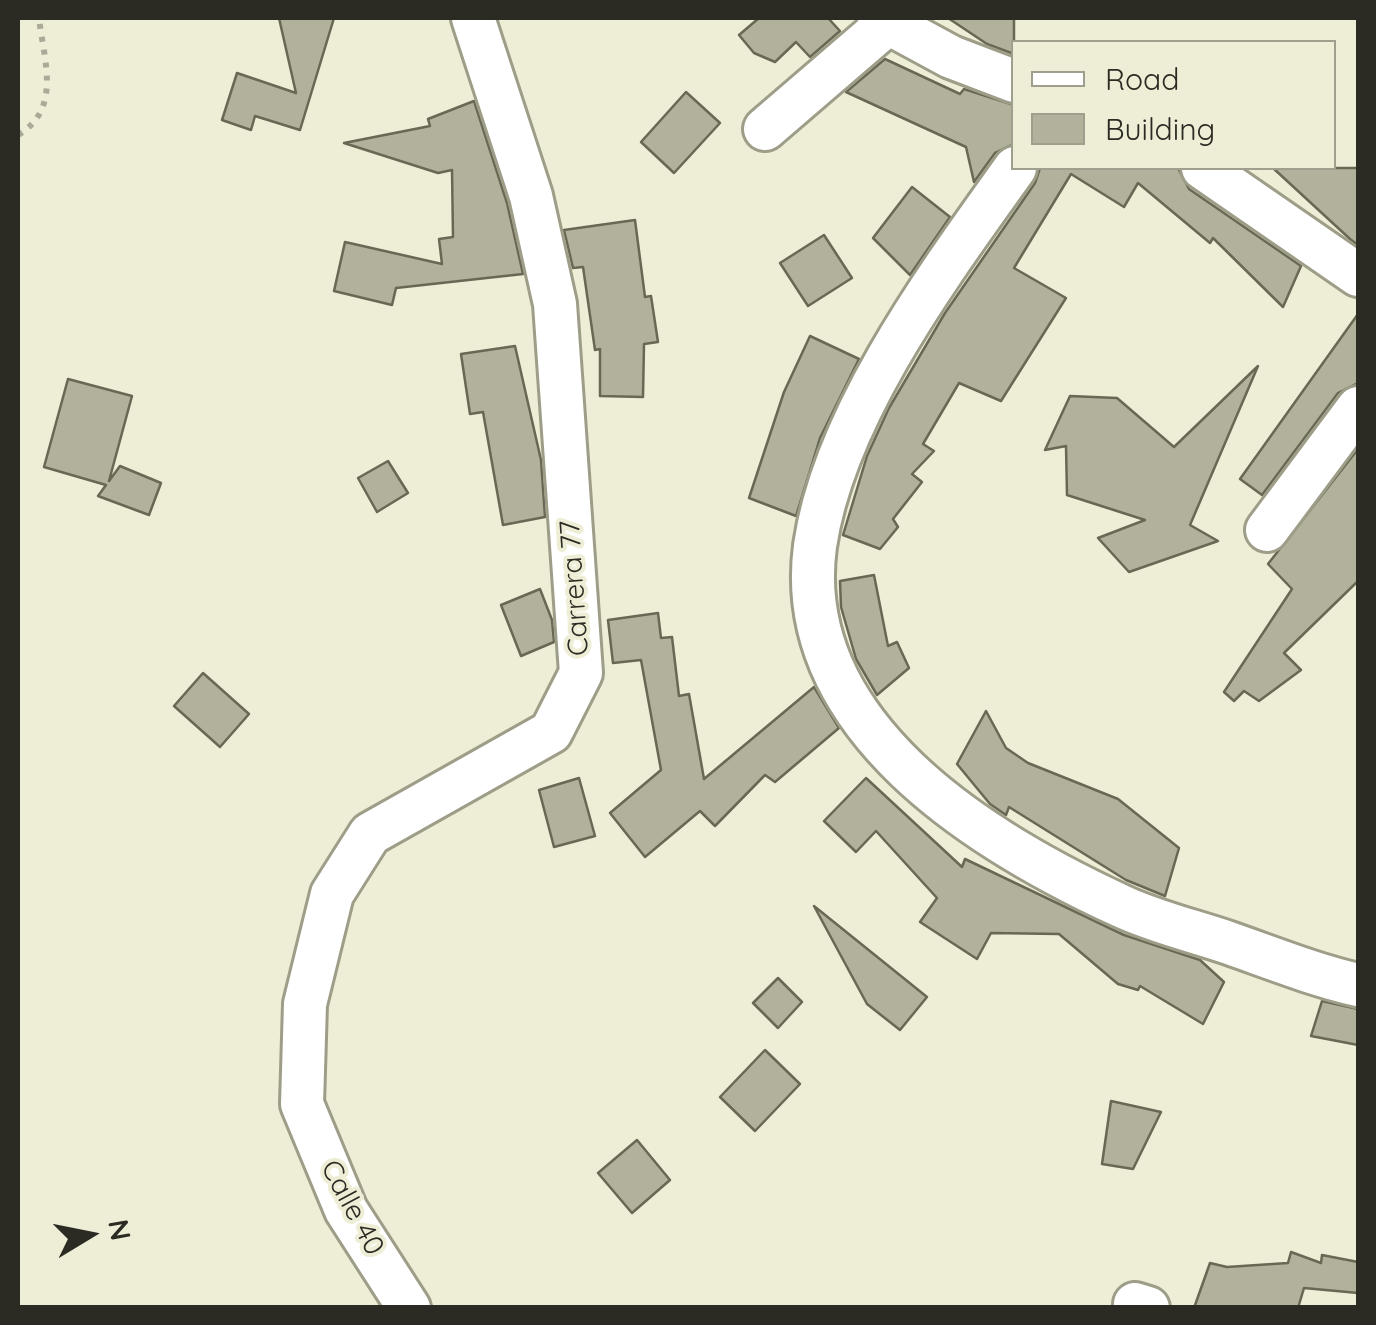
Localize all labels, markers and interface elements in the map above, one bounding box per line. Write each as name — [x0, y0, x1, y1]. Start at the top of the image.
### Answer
legend — [1011, 40, 1336, 170]
text: Road — [1105, 60, 1179, 98]
text: Building — [1105, 110, 1215, 148]
street label: Carrera 77 — [554, 519, 596, 657]
street label: Calle 40 — [313, 1155, 391, 1261]
north arrow — [40, 1185, 140, 1285]
text: N — [101, 1217, 139, 1243]

